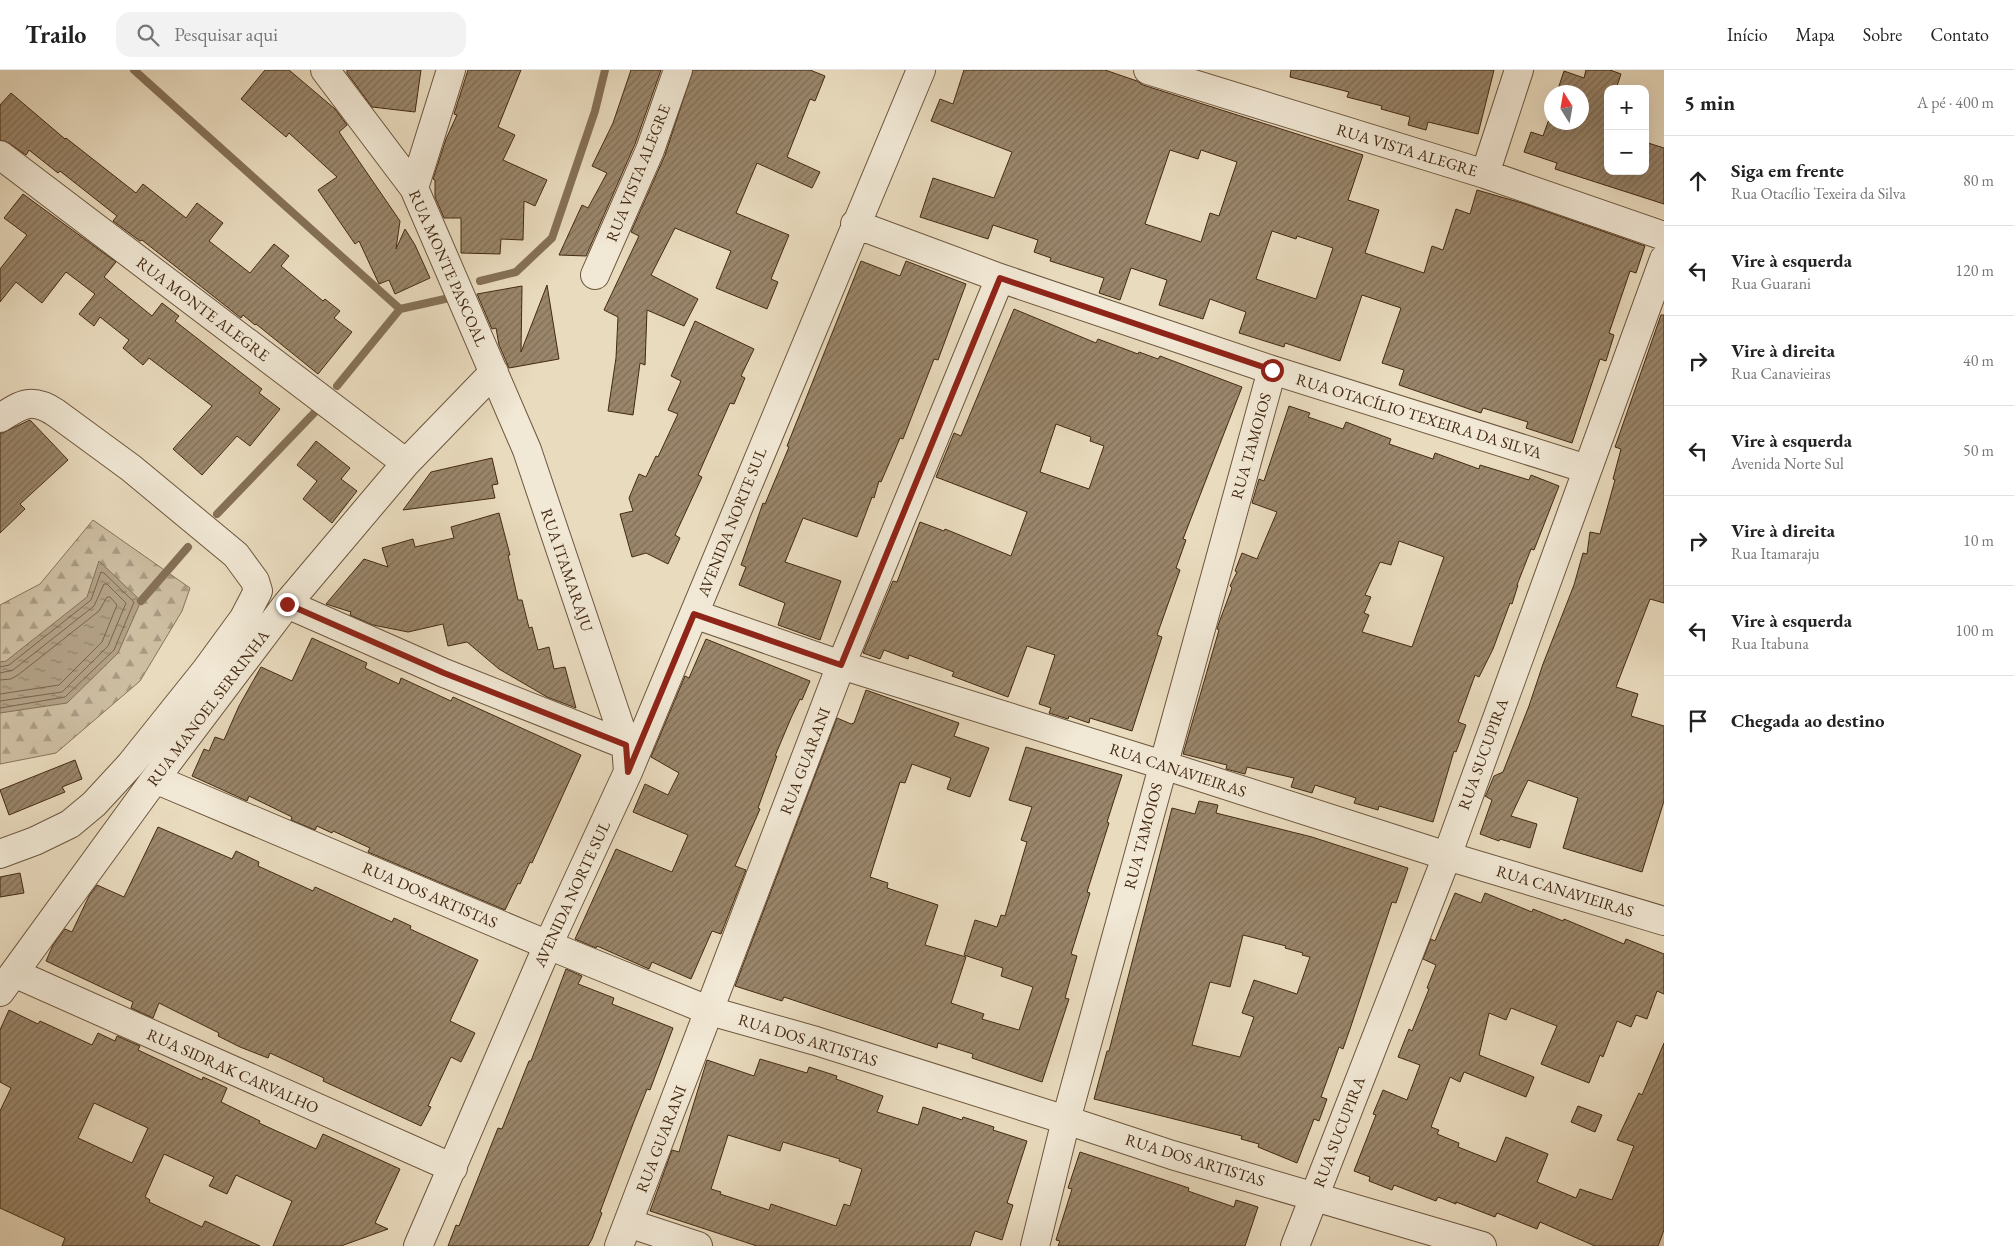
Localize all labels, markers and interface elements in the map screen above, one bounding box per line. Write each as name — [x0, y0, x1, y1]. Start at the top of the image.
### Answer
search box — [116, 12, 466, 57]
text: Trailo — [25, 19, 86, 50]
icon: search — [134, 21, 162, 49]
text: Pesquisar aqui — [174, 22, 278, 47]
text: Início — [1727, 23, 1768, 46]
text: Mapa — [1796, 23, 1835, 46]
text: Sobre — [1863, 23, 1902, 46]
text: Contato — [1930, 23, 1989, 46]
north arrow — [1544, 85, 1589, 130]
map controls — [1604, 85, 1649, 175]
button: + — [1604, 85, 1649, 130]
text: 5 min — [1684, 89, 1735, 116]
text: A pé · 400 m — [1917, 92, 1994, 113]
street label: RUA VISTA ALEGRE — [601, 101, 675, 245]
street label: RUA VISTA ALEGRE — [1334, 119, 1480, 181]
button: − — [1604, 130, 1649, 175]
text: Siga em frente — [1731, 158, 1844, 183]
icon: ahead — [1684, 167, 1712, 195]
text: 80 m — [1963, 170, 1994, 191]
text: Rua Otacílio Texeira da Silva — [1731, 183, 1906, 204]
street label: RUA MONTE PASCOAL — [404, 186, 492, 350]
text: Vire à esquerda — [1731, 248, 1852, 273]
street label: RUA MONTE ALEGRE — [132, 252, 274, 366]
icon: left — [1684, 257, 1712, 285]
text: 120 m — [1955, 260, 1994, 281]
text: Rua Guarani — [1731, 273, 1811, 294]
text: Vire à direita — [1731, 338, 1835, 363]
icon: right — [1684, 347, 1712, 375]
text: 40 m — [1963, 350, 1994, 371]
route start — [1261, 359, 1284, 382]
text: Rua Canavieiras — [1731, 363, 1831, 384]
street label: RUA OTACÍLIO TEXEIRA DA SILVA — [1294, 369, 1545, 464]
street label: RUA TAMOIOS — [1226, 390, 1276, 502]
text: Vire à esquerda — [1731, 428, 1852, 453]
icon: left — [1684, 437, 1712, 465]
text: 50 m — [1963, 440, 1994, 461]
street label: AVENIDA NORTE SUL — [692, 444, 772, 600]
text: Avenida Norte Sul — [1731, 453, 1844, 474]
street label: RUA ITAMARAJU — [536, 505, 598, 635]
text: Vire à direita — [1731, 518, 1835, 543]
icon: right — [1684, 527, 1712, 555]
text: 10 m — [1963, 530, 1994, 551]
text: Rua Itamaraju — [1731, 543, 1820, 564]
route end — [276, 593, 299, 616]
text: Vire à esquerda — [1731, 608, 1852, 633]
icon: left — [1684, 617, 1712, 645]
text: 100 m — [1955, 620, 1994, 641]
street label: RUA MANOEL SERRINHA — [142, 625, 274, 791]
text: Rua Itabuna — [1731, 633, 1809, 654]
street label: RUA SUCUPIRA — [1453, 694, 1513, 813]
street label: RUA GUARANI — [775, 704, 835, 818]
icon: arrive — [1684, 707, 1712, 735]
text: Chegada ao destino — [1731, 708, 1885, 733]
street label: RUA CANAVIEIRAS — [1107, 738, 1249, 802]
street label: RUA TAMOIOS — [1119, 780, 1167, 892]
street label: AVENIDA NORTE SUL — [529, 817, 615, 971]
street label: RUA DOS ARTISTAS — [359, 857, 501, 933]
street label: RUA CANAVIEIRAS — [1494, 860, 1636, 922]
street label: RUA DOS ARTISTAS — [736, 1009, 880, 1071]
street label: RUA SIDRAK CARVALHO — [144, 1024, 322, 1118]
street label: RUA SUCUPIRA — [1308, 1073, 1370, 1191]
street label: RUA GUARANI — [631, 1082, 691, 1196]
street label: RUA DOS ARTISTAS — [1123, 1129, 1267, 1191]

